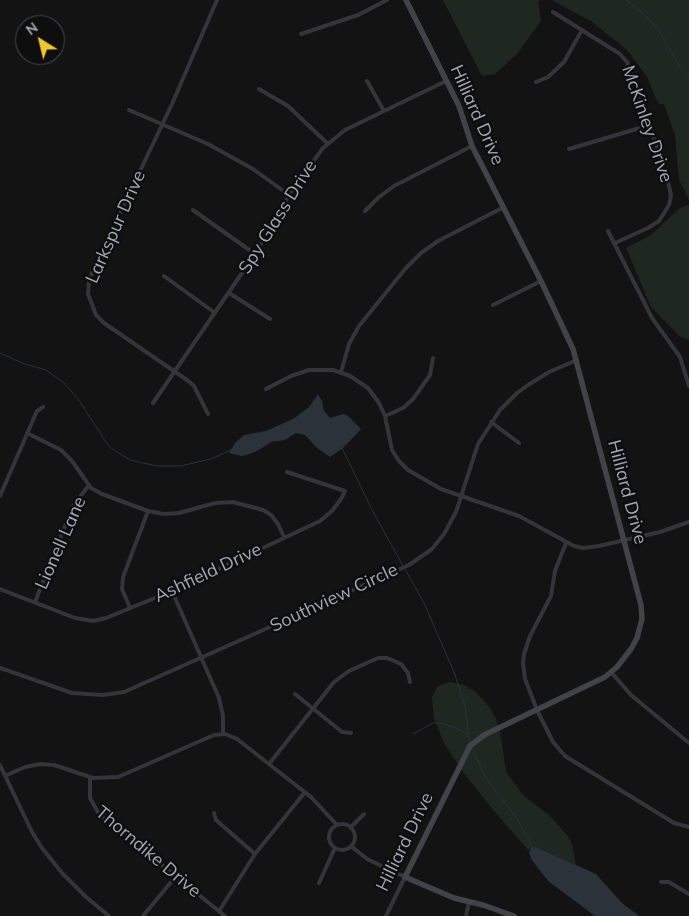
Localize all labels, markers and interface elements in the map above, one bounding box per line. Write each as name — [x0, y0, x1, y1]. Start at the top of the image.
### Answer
north arrow — [15, 15, 65, 65]
text: N — [22, 18, 41, 39]
street label: Hilliard Drive — [445, 62, 509, 168]
street label: McKinley Drive — [617, 63, 677, 185]
street label: Spy Glass Drive — [234, 156, 322, 278]
street label: Larkspur Drive — [82, 167, 150, 287]
street label: Hilliard Drive — [603, 437, 651, 547]
street label: Lionell Lane — [31, 493, 91, 593]
street label: Ashfield Drive — [151, 539, 265, 607]
street label: Southview Circle — [267, 559, 401, 637]
street label: Hilliard Drive — [372, 789, 438, 895]
street label: Thorndike Drive — [91, 802, 205, 902]

